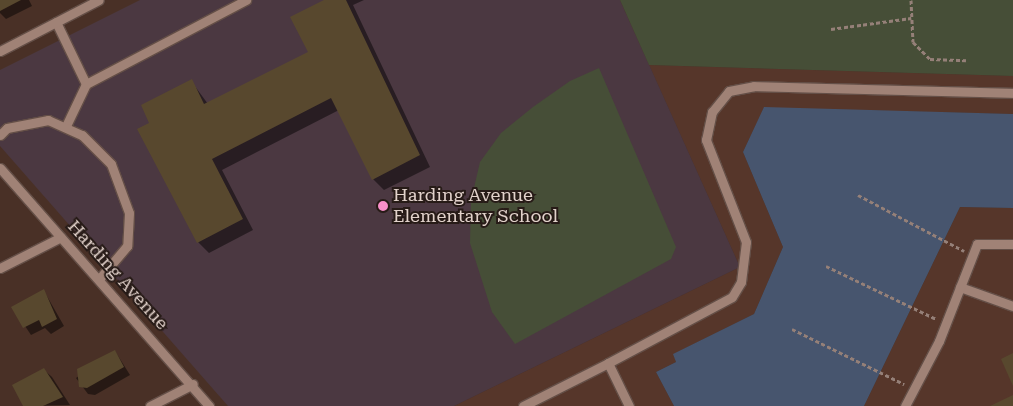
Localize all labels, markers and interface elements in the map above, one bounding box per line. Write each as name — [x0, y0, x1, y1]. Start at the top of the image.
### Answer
place label: Harding Avenue Elementary School — [393, 185, 558, 228]
marker: Harding Avenue Elementary School — [377, 200, 389, 212]
street label: Harding Avenue — [63, 216, 173, 334]

